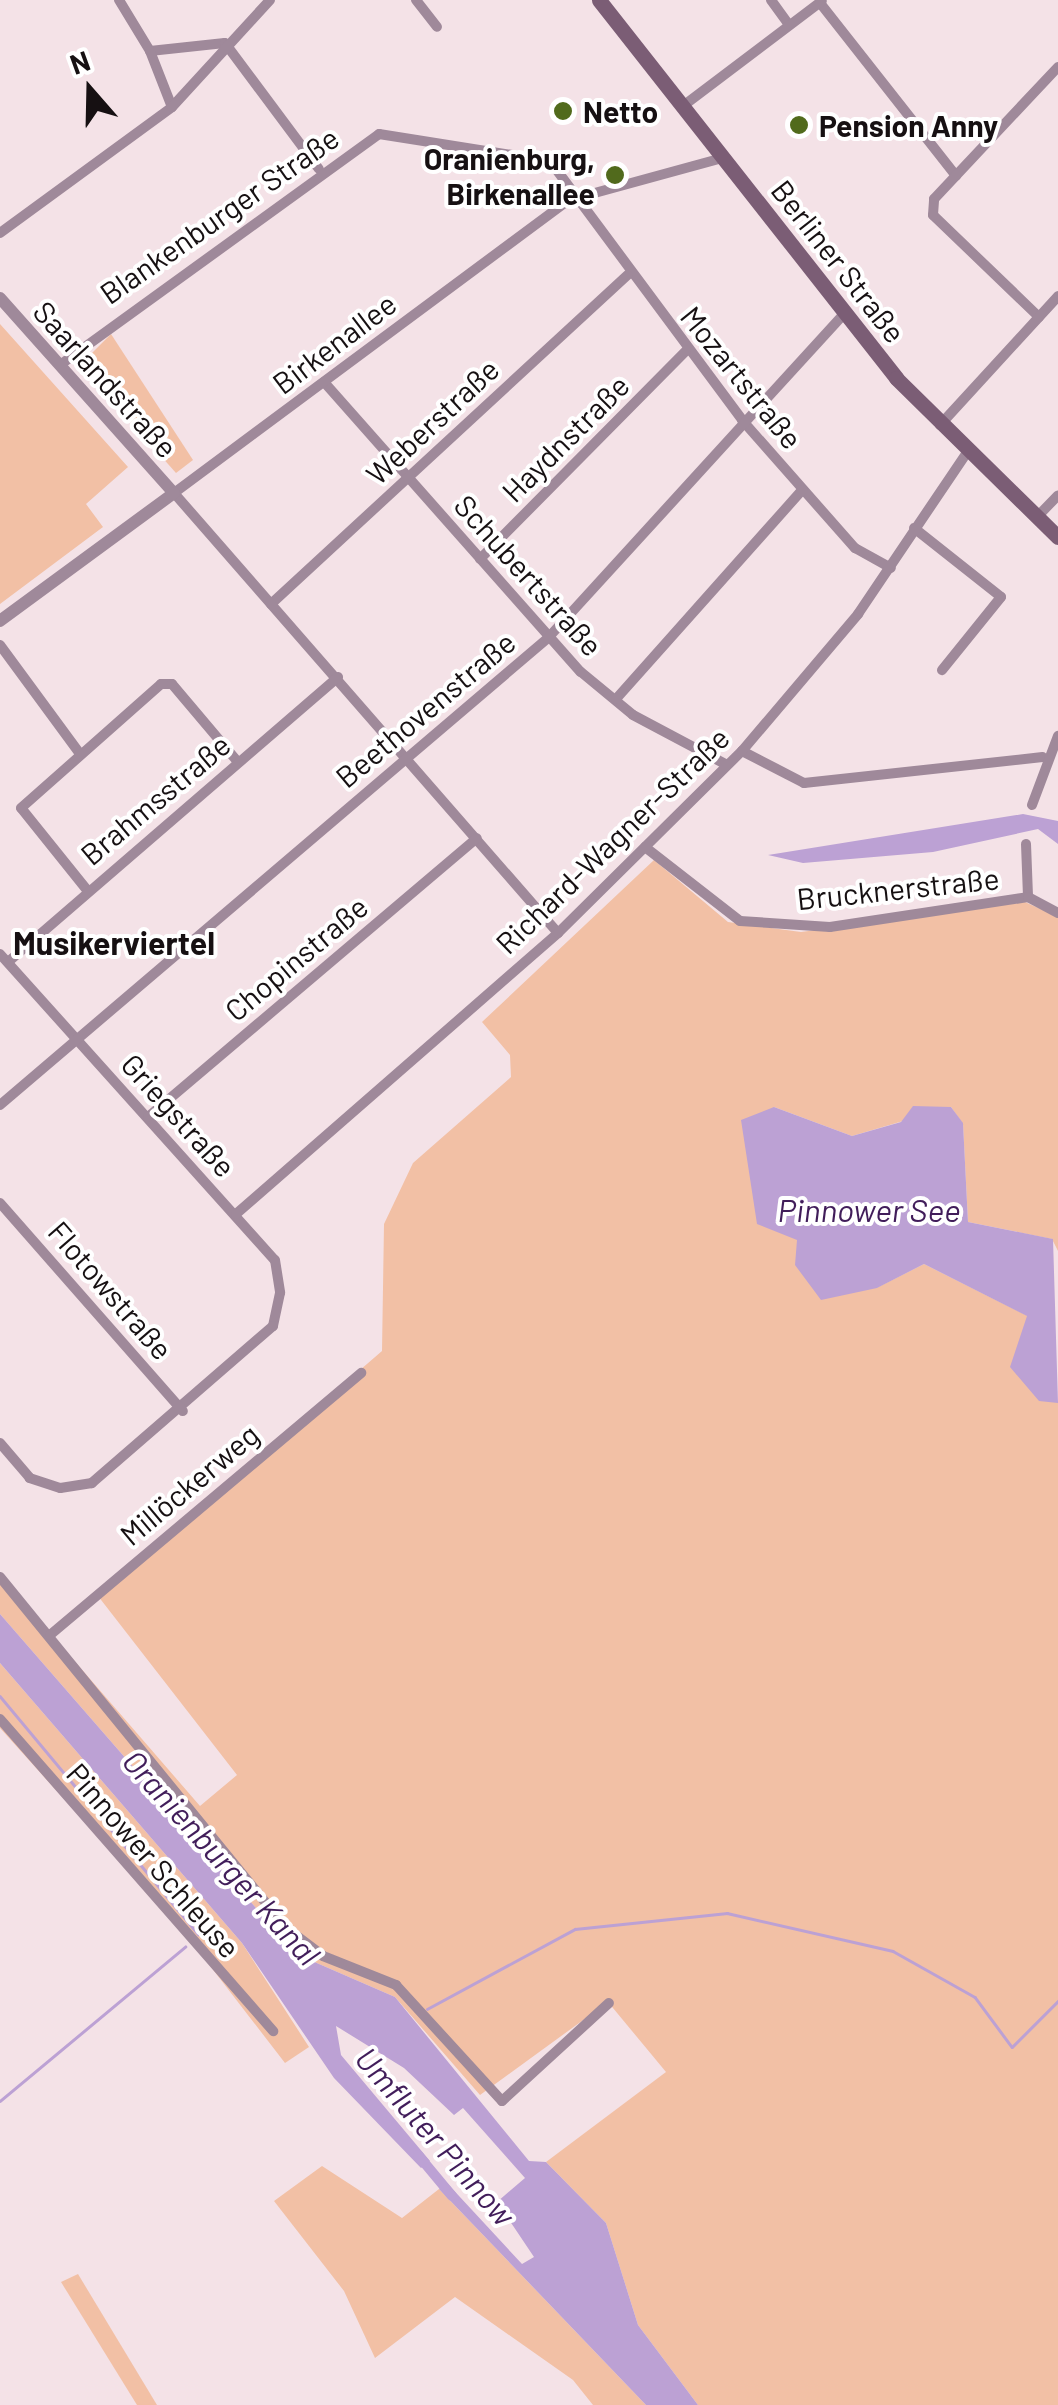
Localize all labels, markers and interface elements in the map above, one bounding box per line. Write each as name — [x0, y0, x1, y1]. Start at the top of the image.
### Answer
north arrow — [40, 40, 140, 140]
text: N — [65, 43, 94, 81]
place label: Netto — [583, 93, 658, 129]
marker: Netto — [552, 100, 574, 122]
place label: Pension Anny — [819, 107, 998, 143]
marker: Pension Anny — [788, 114, 810, 136]
street label: Blankenburger Straße — [93, 119, 345, 311]
place label: Oranienburg, Birkenallee — [424, 140, 595, 210]
marker: Oranienburg, Birkenallee — [604, 164, 626, 186]
street label: Berliner Straße — [764, 173, 914, 349]
street label: Birkenallee — [265, 285, 403, 401]
street label: Saarlandstraße — [26, 293, 186, 465]
street label: Mozartstraße — [674, 298, 810, 456]
street label: Weberstraße — [358, 351, 506, 491]
street label: Haydnstraße — [494, 367, 636, 509]
street label: Schubertstraße — [447, 487, 611, 663]
street label: Beethovenstraße — [328, 623, 522, 795]
street label: Richard-Wagner-Straße — [488, 719, 736, 961]
street label: Brahmsstraße — [73, 726, 237, 872]
street label: Brucknerstraße — [795, 859, 1001, 917]
street label: Chopinstraße — [217, 888, 375, 1028]
district label: Musikerviertel — [13, 923, 215, 961]
street label: Griegstraße — [114, 1046, 244, 1184]
water label: Pinnower See — [778, 1190, 960, 1228]
street label: Flotowstraße — [41, 1214, 181, 1366]
street label: Millöckerweg — [112, 1416, 266, 1552]
water label: Oranienburger Kanal — [115, 1741, 329, 1973]
street label: Pinnower Schleuse — [60, 1755, 248, 1965]
water label: Umfluter Pinnow — [348, 2039, 524, 2233]

